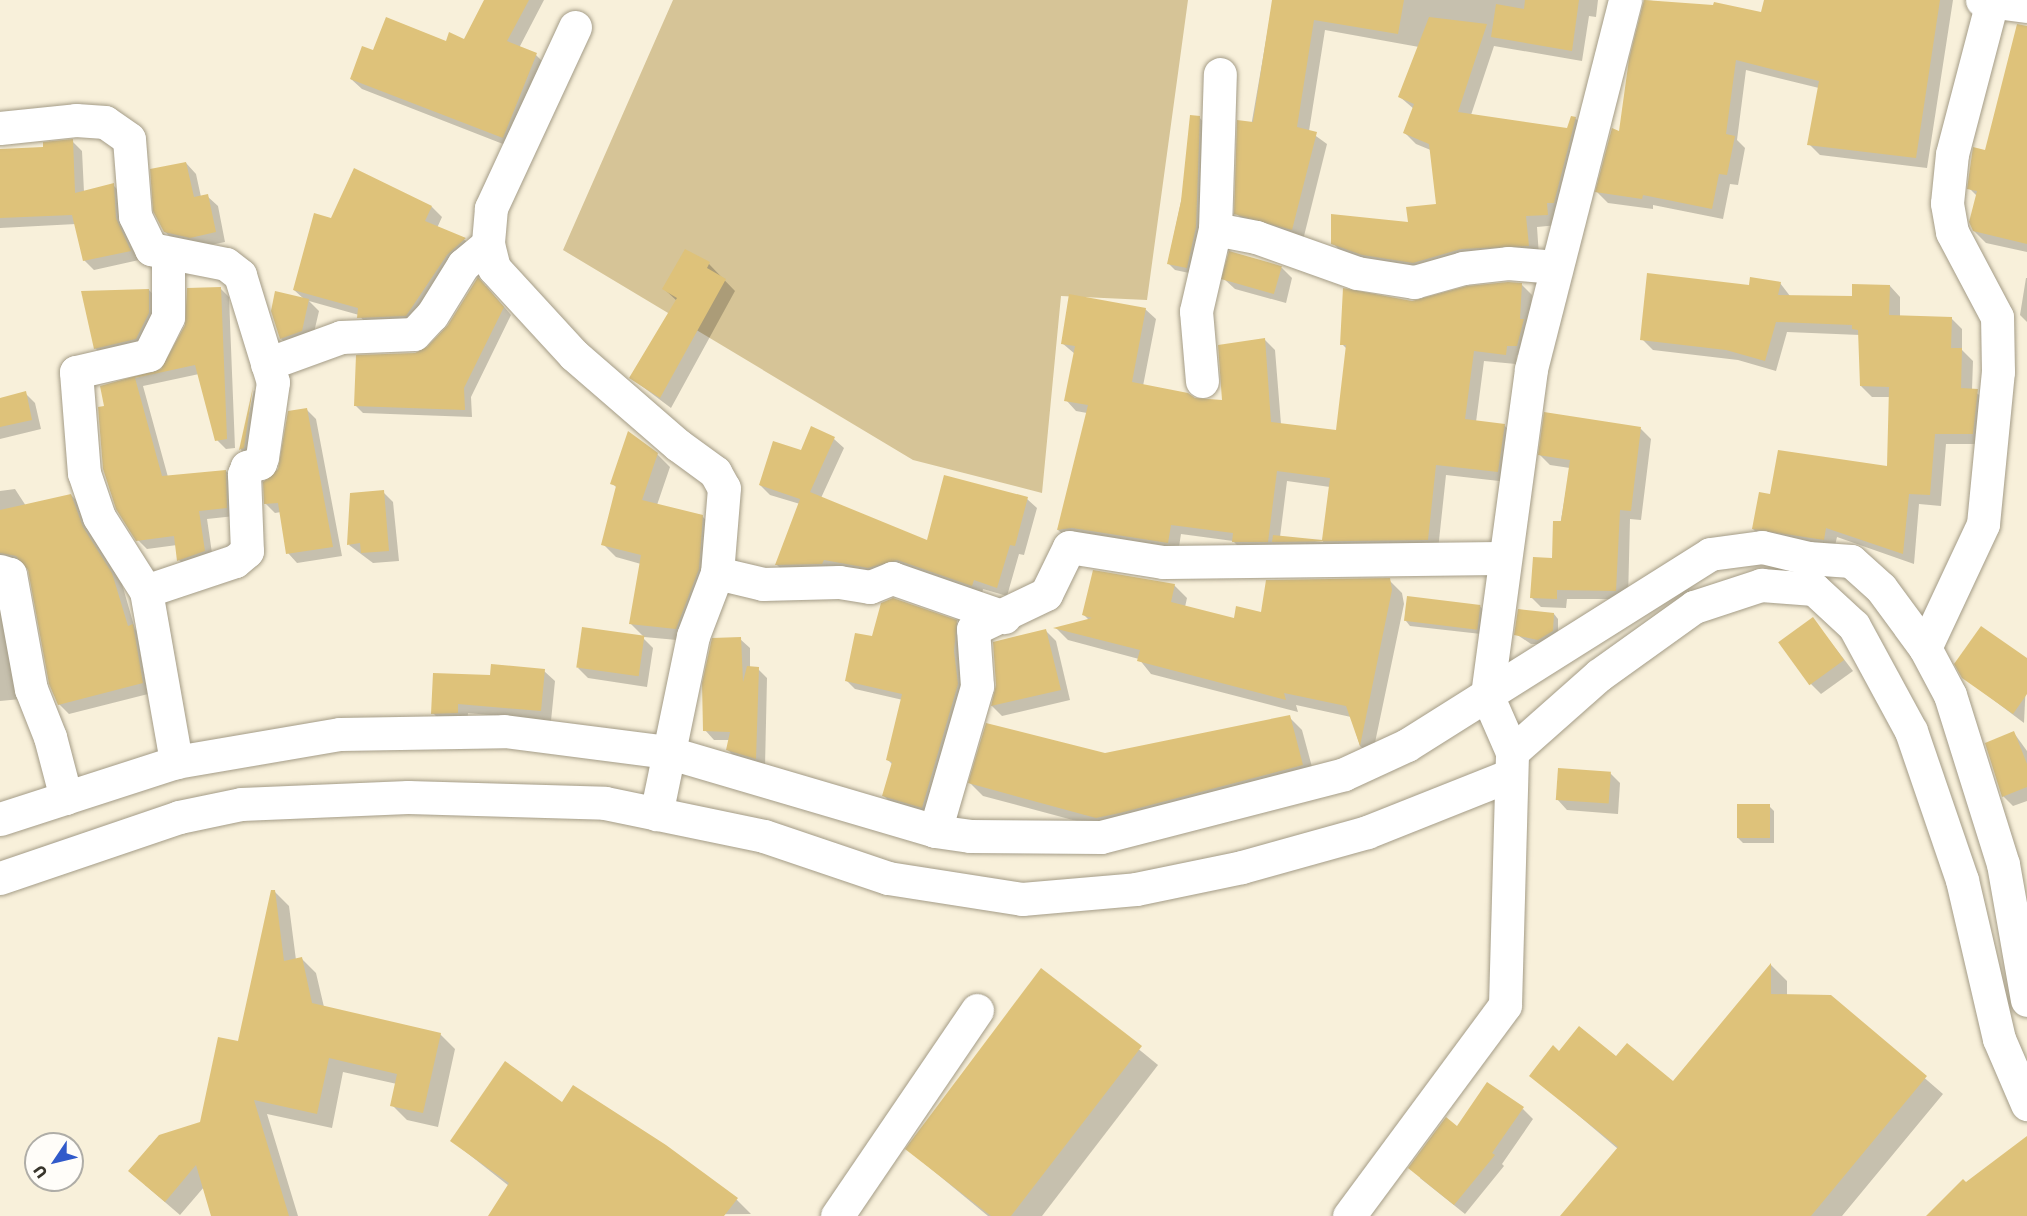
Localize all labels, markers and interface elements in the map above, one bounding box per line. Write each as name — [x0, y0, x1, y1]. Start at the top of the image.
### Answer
north arrow — [24, 1132, 84, 1192]
text: U — [28, 1160, 53, 1183]

